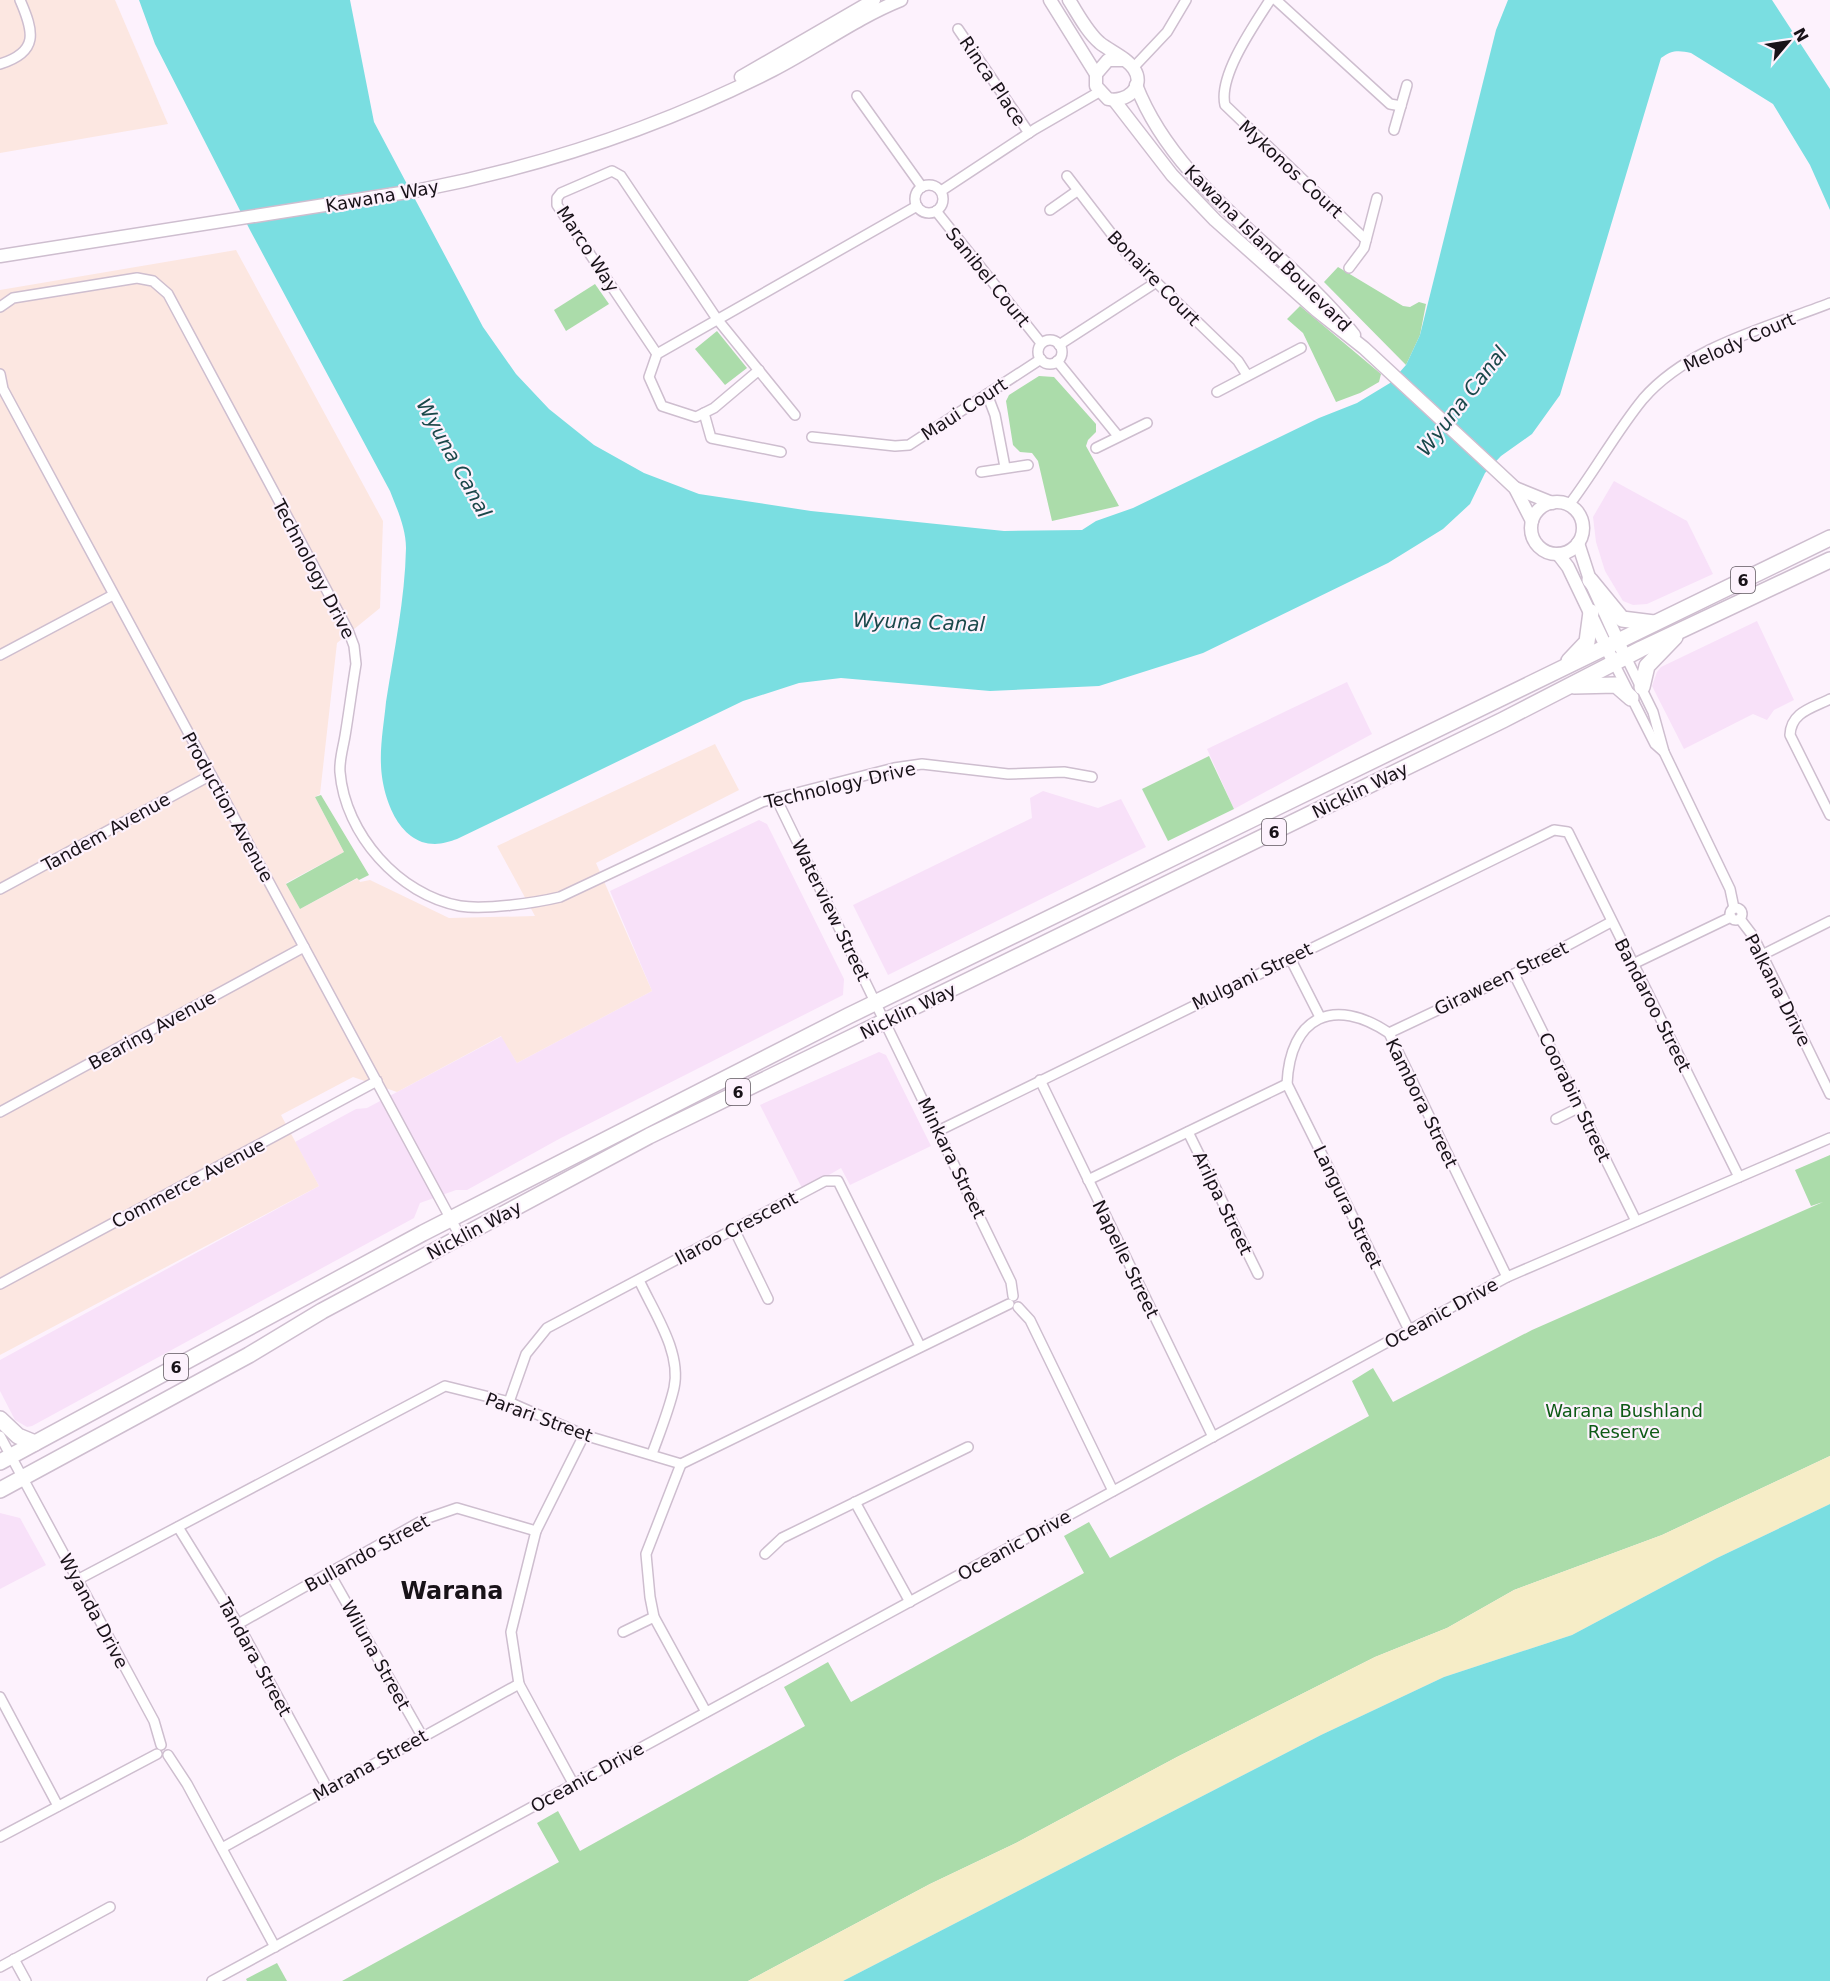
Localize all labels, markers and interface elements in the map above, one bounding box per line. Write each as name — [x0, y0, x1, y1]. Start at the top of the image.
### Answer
north arrow — [1758, 12, 1818, 72]
text: N — [1789, 25, 1812, 45]
street label: Rinca Place — [955, 32, 1031, 130]
street label: Mykonos Court — [1235, 116, 1347, 222]
street label: Kawana Island Boulevard — [1180, 160, 1356, 336]
street label: Kawana Way — [324, 176, 441, 216]
street label: Marco Way — [552, 202, 624, 296]
street label: Sanibel Court — [942, 223, 1034, 331]
street label: Bonaire Court — [1103, 226, 1205, 330]
street label: Melody Court — [1680, 308, 1798, 376]
water label: Wyuna Canal — [1412, 341, 1512, 461]
street label: Maui Court — [917, 373, 1011, 445]
water label: Wyuna Canal — [411, 394, 497, 522]
street label: Technology Drive — [268, 495, 360, 642]
road number: 6 — [1731, 567, 1755, 593]
water label: Wyuna Canal — [852, 608, 986, 636]
street label: Production Avenue — [178, 728, 278, 886]
street label: Technology Drive — [761, 757, 918, 813]
street label: Nicklin Way — [1309, 758, 1412, 822]
street label: Tandem Avenue — [37, 788, 174, 876]
road number: 6 — [1262, 819, 1286, 845]
street label: Waterview Street — [788, 836, 874, 984]
street label: Palkana Drive — [1741, 930, 1815, 1050]
street label: Bandaroo Street — [1610, 935, 1696, 1075]
street label: Giraween Street — [1431, 937, 1571, 1019]
street label: Mulgani Street — [1188, 938, 1316, 1014]
street label: Nicklin Way — [857, 979, 960, 1043]
street label: Bearing Avenue — [85, 986, 219, 1074]
street label: Coorabin Street — [1535, 1029, 1615, 1165]
street label: Kambora Street — [1382, 1035, 1462, 1171]
road number: 6 — [726, 1079, 750, 1105]
street label: Minkara Street — [914, 1094, 990, 1222]
street label: Commerce Avenue — [108, 1134, 268, 1232]
street label: Langura Street — [1309, 1142, 1387, 1272]
street label: Arilpa Street — [1189, 1148, 1257, 1258]
street label: Ilaroo Crescent — [671, 1187, 801, 1269]
street label: Nicklin Way — [423, 1196, 525, 1264]
street label: Napelle Street — [1088, 1197, 1164, 1321]
street label: Oceanic Drive — [1381, 1273, 1501, 1353]
road number: 6 — [164, 1354, 188, 1380]
street label: Parari Street — [483, 1388, 595, 1446]
park label: Warana Bushland Reserve — [1545, 1400, 1703, 1442]
street label: Oceanic Drive — [954, 1505, 1074, 1585]
street label: Bullando Street — [301, 1510, 433, 1596]
street label: Wyanda Drive — [55, 1550, 133, 1672]
district label: Warana — [400, 1577, 504, 1605]
street label: Tandara Street — [213, 1593, 296, 1720]
street label: Wiluna Street — [337, 1597, 415, 1713]
street label: Marana Street — [309, 1725, 431, 1805]
street label: Oceanic Drive — [527, 1737, 647, 1817]

